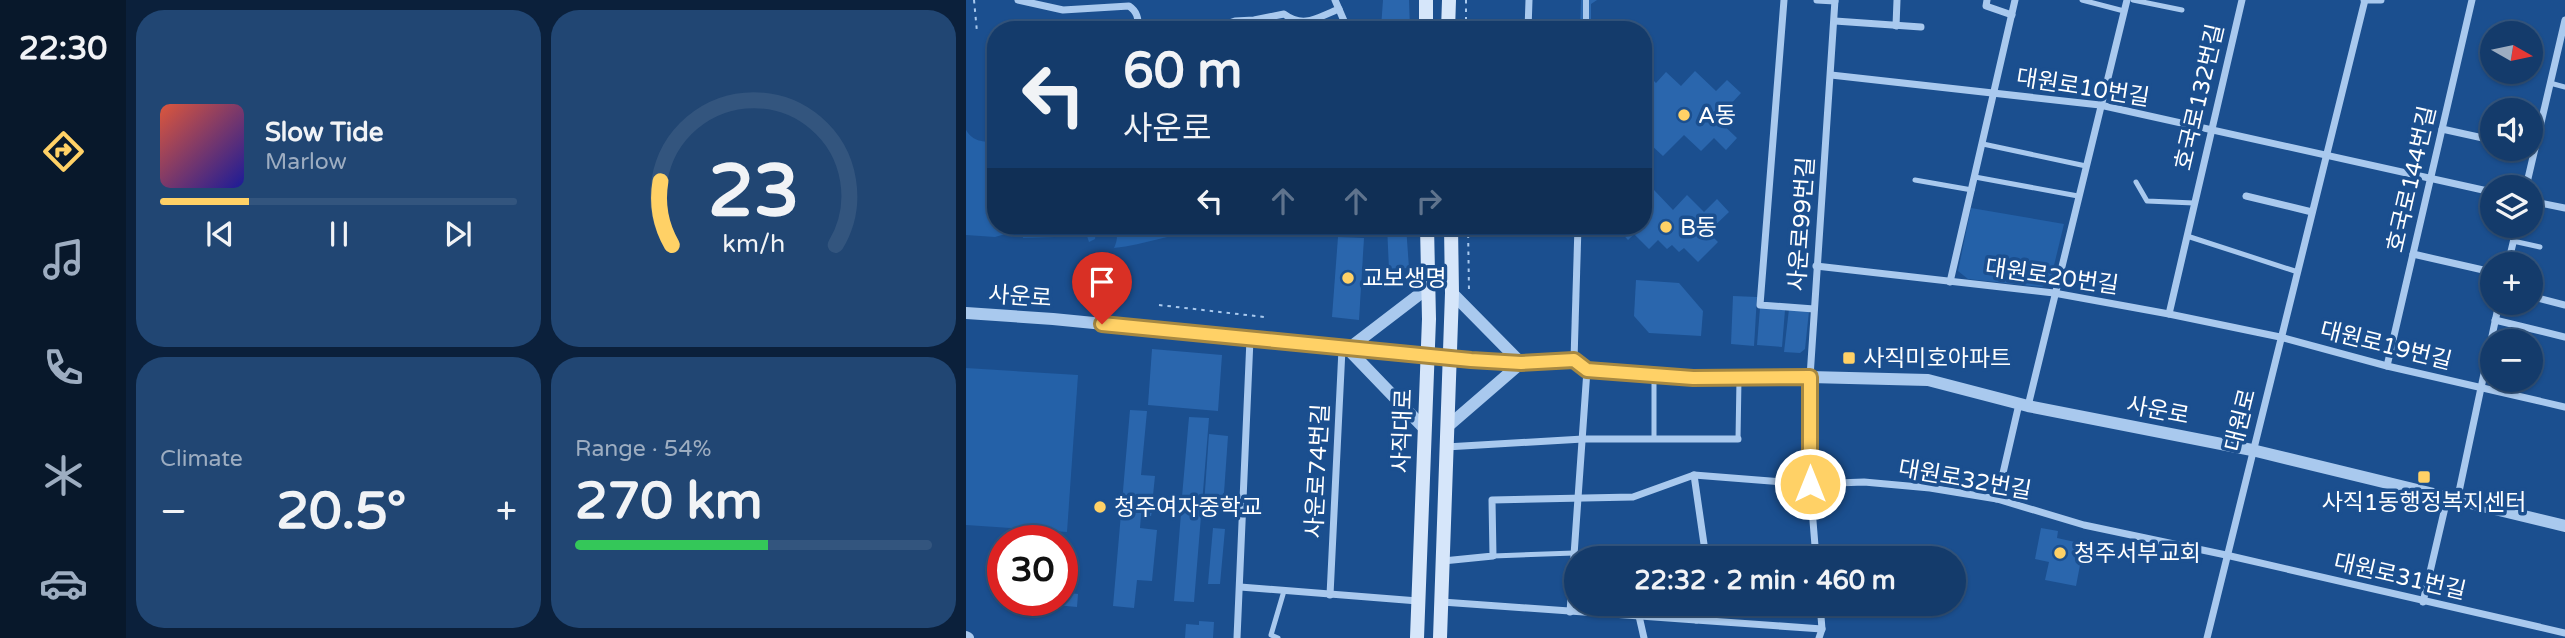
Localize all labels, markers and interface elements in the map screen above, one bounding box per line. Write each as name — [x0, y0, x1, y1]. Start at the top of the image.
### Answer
street label: 호국로132번길 — [2170, 21, 2230, 173]
north arrow — [2480, 21, 2543, 84]
map controls — [2480, 21, 2543, 392]
text: 22:30 — [19, 30, 107, 68]
text: 60 m — [1123, 42, 1242, 101]
icon: left — [1008, 49, 1099, 140]
street label: 대원로10번길 — [2014, 64, 2152, 112]
button: sound — [2480, 98, 2543, 161]
place label: A동 — [1698, 102, 1736, 130]
street label: 호국로144번길 — [2382, 103, 2442, 255]
marker: A동 — [1676, 107, 1692, 123]
text: 사운로 — [1123, 110, 1211, 148]
text: Slow Tide — [265, 117, 383, 148]
icon: directions — [39, 127, 88, 176]
text: Marlow — [265, 148, 347, 176]
text: 23 — [708, 148, 799, 236]
street label: 사운로99번길 — [1783, 156, 1821, 292]
button: layers — [2480, 175, 2543, 238]
icon: left — [1191, 182, 1229, 220]
icon: ahead — [1264, 182, 1302, 220]
icon: ahead — [1337, 182, 1375, 220]
icon: right — [1410, 182, 1448, 220]
place label: B동 — [1680, 214, 1717, 242]
icon: previous — [201, 215, 239, 253]
icon: pause — [320, 215, 358, 253]
icon: next — [439, 215, 477, 253]
marker: B동 — [1658, 219, 1674, 235]
text: km/h — [722, 229, 785, 259]
icon: music — [39, 235, 88, 284]
pin — [1072, 252, 1132, 324]
button: + — [2480, 252, 2543, 315]
street label: 대원로20번길 — [1983, 254, 2121, 300]
icon: arrive — [1083, 263, 1121, 301]
place label: 교보생명 — [1362, 265, 1447, 293]
marker: 교보생명 — [1340, 270, 1356, 286]
street label: 사운로 — [987, 281, 1053, 313]
street label: 대원로19번길 — [2317, 316, 2454, 376]
button: − — [2480, 329, 2543, 392]
icon: phone — [39, 343, 88, 392]
place label: 사직미호아파트 — [1863, 345, 2011, 373]
marker: 사직미호아파트 — [1841, 350, 1857, 366]
street label: 대원로 — [2220, 386, 2262, 454]
street label: 사직대로 — [1388, 388, 1418, 474]
street label: 사운로 — [2124, 391, 2192, 431]
street label: 사운로74번길 — [1300, 403, 1336, 539]
text: Range · 54% — [575, 435, 711, 463]
text: Climate — [160, 445, 243, 473]
position arrow — [1773, 447, 1847, 521]
icon: climate — [39, 451, 88, 500]
street label: 대원로32번길 — [1896, 455, 2034, 505]
marker: 사직1동행정복지센터 — [2416, 469, 2432, 485]
text: 270 km — [575, 470, 763, 533]
text: 20.5° — [276, 480, 406, 543]
text: − — [160, 489, 187, 535]
text: + — [496, 489, 517, 535]
place label: 사직1동행정복지센터 — [2322, 489, 2526, 517]
place label: 청주여자중학교 — [1114, 494, 1262, 522]
marker: 청주여자중학교 — [1092, 499, 1108, 515]
speed limit sign: 30 — [987, 525, 1078, 616]
place label: 청주서부교회 — [2074, 540, 2201, 568]
marker: 청주서부교회 — [2052, 545, 2068, 561]
street label: 대원로31번길 — [2331, 548, 2469, 606]
icon: car — [39, 559, 88, 608]
text: 22:32 · 2 min · 460 m — [1634, 565, 1896, 596]

